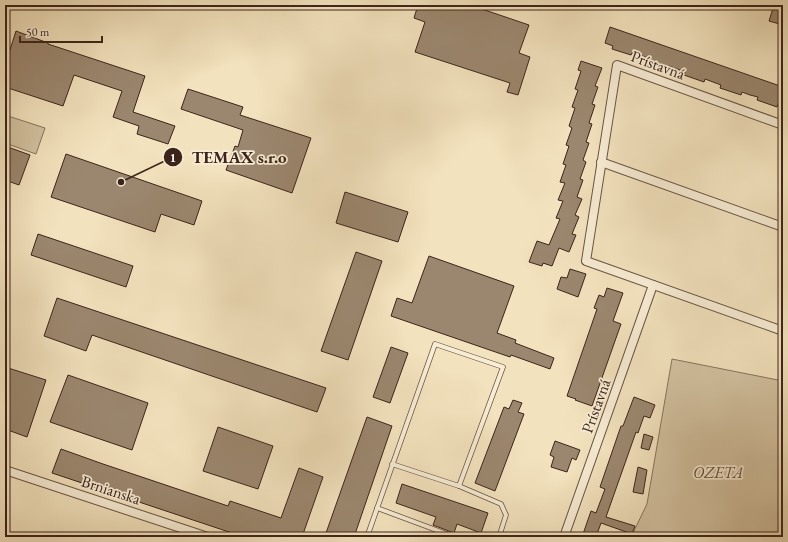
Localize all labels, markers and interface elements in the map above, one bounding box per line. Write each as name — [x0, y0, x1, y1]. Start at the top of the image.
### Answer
scale bar — [20, 18, 102, 44]
text: 50 m — [26, 24, 50, 40]
street label: Prístavná — [628, 46, 689, 85]
callout: TEMAX s.r.o — [163, 143, 294, 172]
text: TEMAX s.r.o — [191, 146, 287, 168]
text: 1 — [170, 150, 176, 166]
street label: Prístavná — [577, 375, 616, 436]
park label: OZETA — [693, 462, 743, 483]
street label: Brnianska — [79, 471, 144, 510]

